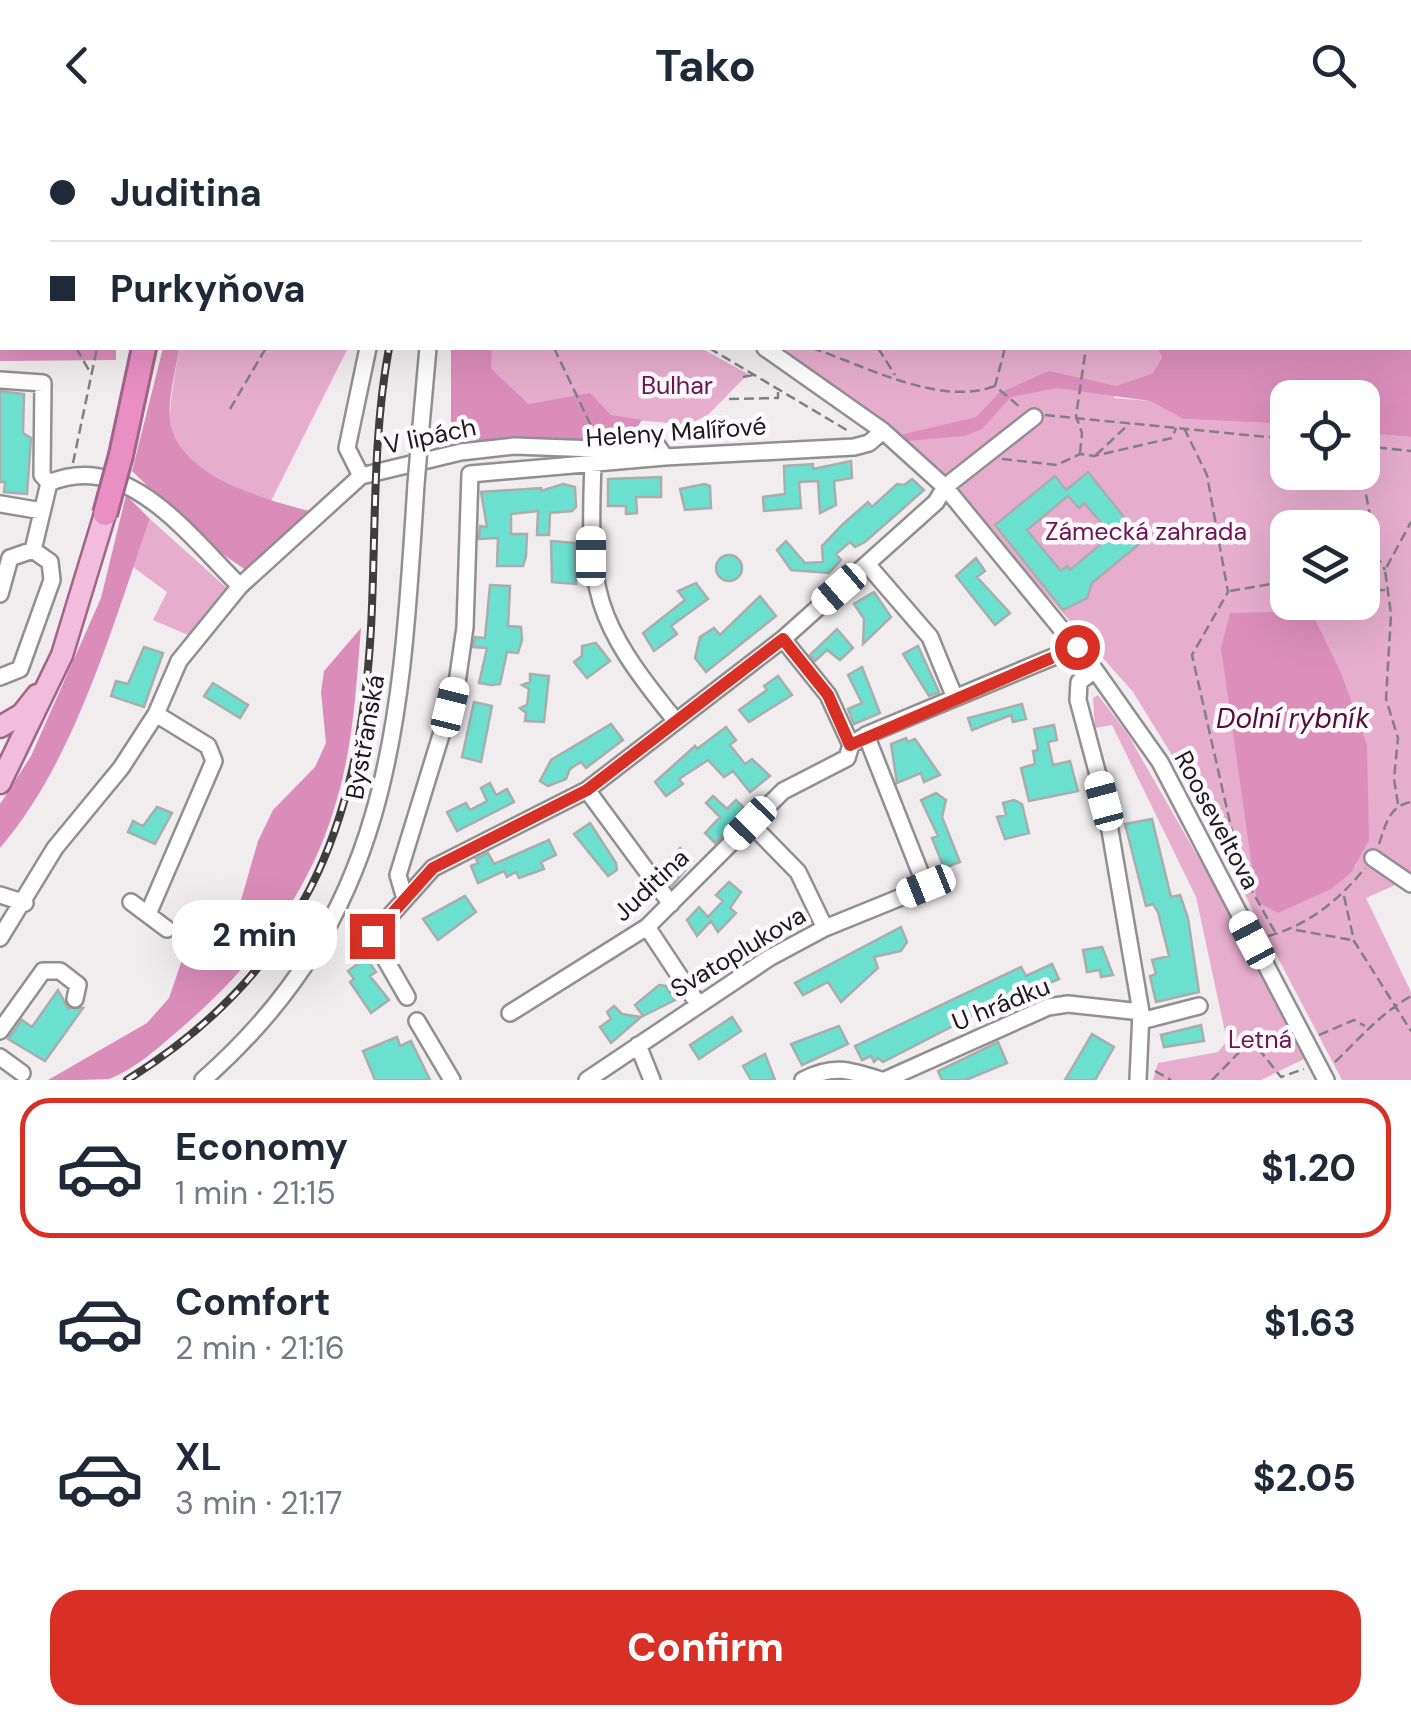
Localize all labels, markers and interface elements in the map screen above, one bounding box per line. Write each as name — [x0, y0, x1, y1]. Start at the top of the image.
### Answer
text: Tako — [655, 36, 756, 95]
icon: back — [50, 38, 105, 93]
icon: search — [1306, 38, 1361, 93]
text: Juditina — [110, 168, 262, 218]
text: Purkyňova — [110, 264, 306, 314]
park label: Bulhar — [641, 369, 713, 402]
map controls — [1270, 380, 1380, 620]
button: locate — [1270, 380, 1380, 490]
street label: Heleny Malířové — [585, 409, 767, 455]
street label: V lipách — [381, 410, 479, 462]
button: layers — [1270, 510, 1380, 620]
park label: Zámecká zahrada — [1045, 515, 1247, 548]
car — [576, 526, 606, 586]
car — [807, 558, 871, 620]
route start — [1055, 625, 1100, 670]
street label: Bystřanská — [338, 672, 392, 802]
car — [428, 674, 472, 740]
water label: Dolní rybník — [1216, 700, 1371, 737]
street label: Rooseveltova — [1167, 745, 1267, 895]
car — [1082, 768, 1126, 834]
car — [718, 791, 782, 855]
street label: Juditina — [606, 841, 696, 929]
car — [893, 861, 959, 911]
street label: Svatoplukova — [664, 899, 812, 1005]
callout: 2 min — [172, 901, 337, 971]
car — [1225, 906, 1279, 974]
text: 2 min — [212, 914, 297, 956]
route end — [350, 914, 395, 959]
street label: U hrádku — [947, 969, 1055, 1039]
park label: Letná — [1228, 1023, 1292, 1056]
text: Economy — [175, 1122, 348, 1172]
icon: car — [55, 1123, 145, 1213]
text: $1.20 — [1261, 1143, 1356, 1193]
text: 1 min · 21:15 — [175, 1172, 336, 1214]
text: Comfort — [175, 1277, 331, 1327]
icon: car — [55, 1278, 145, 1368]
text: $1.63 — [1264, 1298, 1356, 1348]
text: 2 min · 21:16 — [175, 1327, 345, 1369]
text: XL — [175, 1432, 222, 1482]
icon: car — [55, 1433, 145, 1523]
text: $2.05 — [1253, 1453, 1356, 1503]
text: 3 min · 21:17 — [175, 1482, 342, 1524]
button: Confirm — [50, 1590, 1361, 1705]

